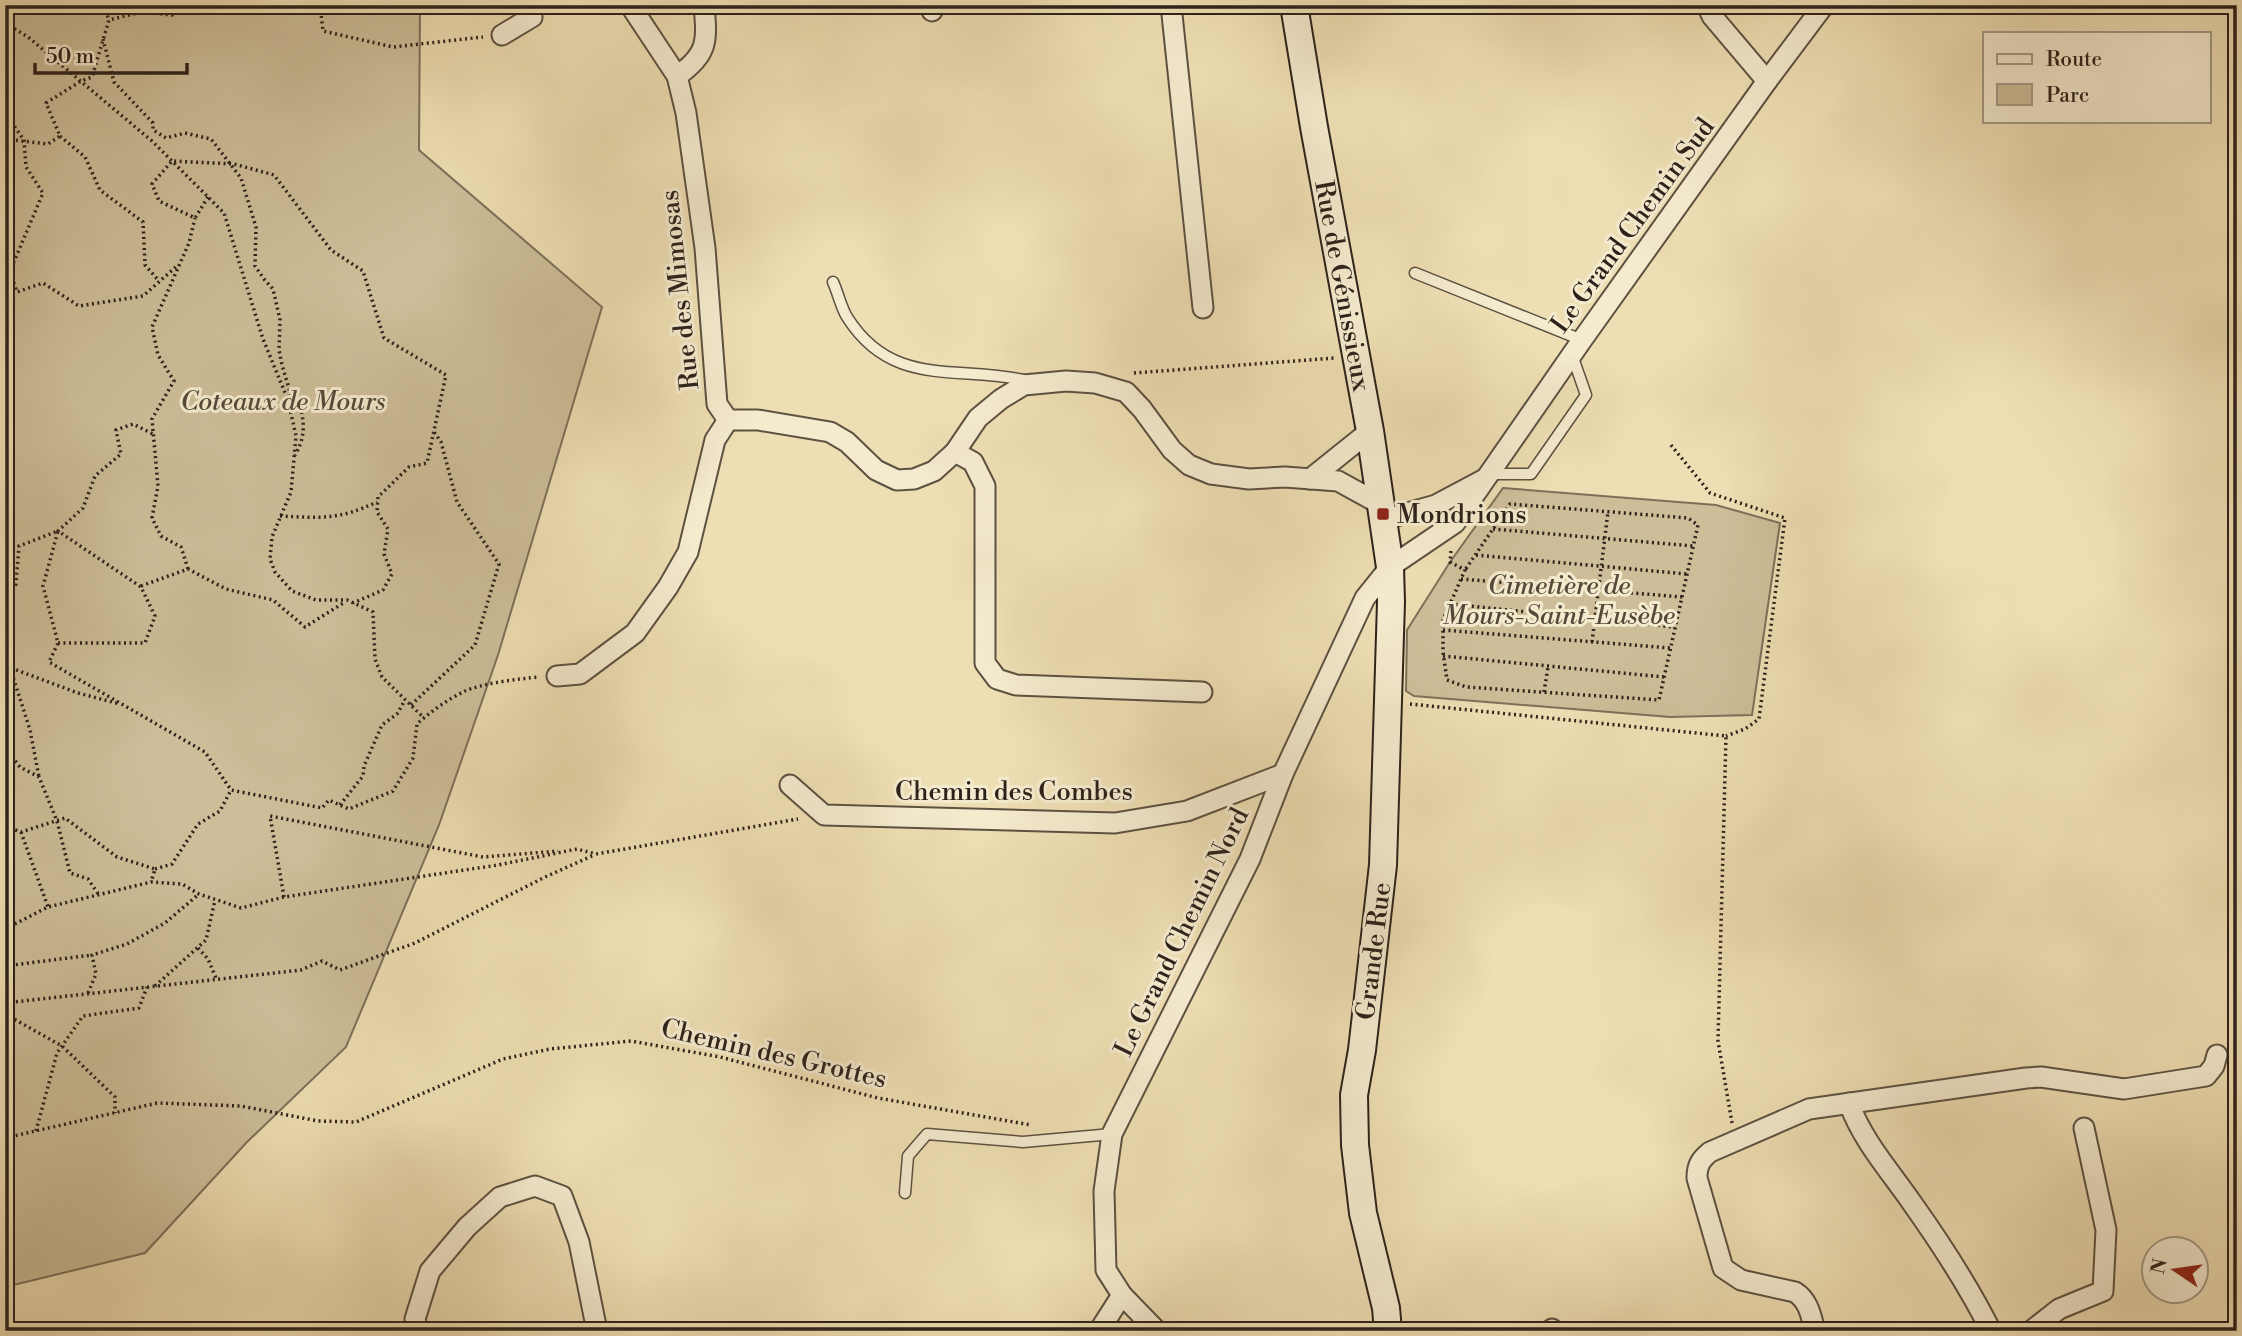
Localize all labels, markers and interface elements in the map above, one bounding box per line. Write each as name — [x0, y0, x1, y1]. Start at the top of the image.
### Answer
scale bar — [35, 32, 187, 76]
legend — [1983, 32, 2210, 122]
text: 50 m — [46, 44, 94, 70]
text: Route — [2046, 47, 2102, 73]
text: Parc — [2046, 83, 2089, 109]
street label: Le Grand Chemin Sud — [1544, 112, 1722, 339]
street label: Rue de Génissieux — [1307, 178, 1377, 395]
street label: Rue des Mimosas — [654, 188, 706, 391]
park label: Coteaux de Mours — [181, 386, 386, 418]
place label: Mondrions — [1397, 499, 1527, 531]
marker: Mondrions — [1375, 506, 1391, 522]
park label: Cimetière de Mours-Saint-Eusèbe — [1443, 570, 1675, 632]
street label: Chemin des Combes — [895, 776, 1133, 808]
street label: Le Grand Chemin Nord — [1108, 803, 1256, 1062]
street label: Grande Rue — [1350, 881, 1398, 1022]
street label: Chemin des Grottes — [658, 1012, 890, 1095]
north arrow — [2140, 1234, 2210, 1304]
text: N — [2146, 1256, 2173, 1276]

